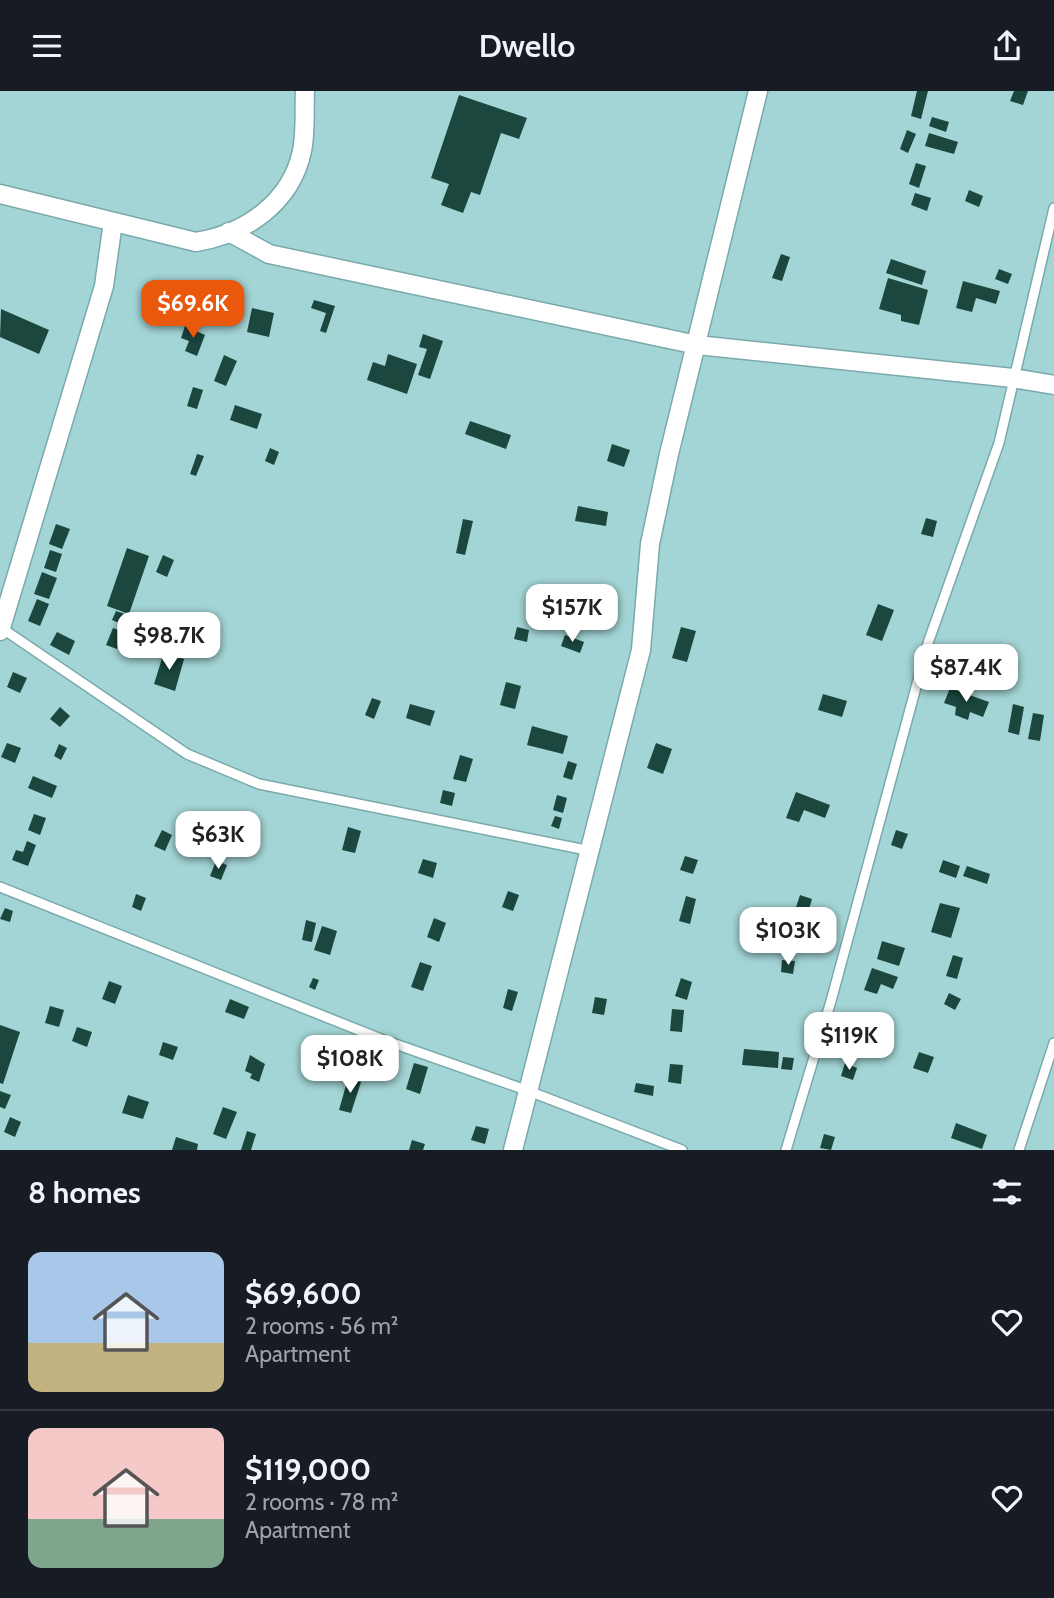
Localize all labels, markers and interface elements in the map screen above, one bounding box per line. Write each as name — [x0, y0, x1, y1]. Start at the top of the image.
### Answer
text: Dwello — [479, 26, 575, 65]
icon: menu — [28, 27, 66, 65]
icon: share — [988, 27, 1026, 65]
pin: $69.6K — [136, 281, 250, 340]
text: $69.6K — [157, 289, 229, 317]
pin: $157K — [523, 585, 621, 644]
text: $157K — [542, 593, 602, 621]
pin: $98.7K — [112, 613, 226, 672]
text: $98.7K — [133, 621, 205, 649]
pin: $87.4K — [909, 645, 1023, 704]
text: $87.4K — [930, 653, 1002, 681]
pin: $63K — [177, 811, 259, 871]
text: $63K — [191, 820, 245, 848]
pin: $103K — [739, 907, 837, 967]
text: $103K — [756, 916, 820, 944]
pin: $119K — [800, 1013, 898, 1072]
text: $119K — [820, 1021, 878, 1049]
pin: $108K — [301, 1035, 399, 1095]
text: $108K — [317, 1044, 383, 1072]
icon: filters — [988, 1173, 1026, 1211]
text: 8 homes — [28, 1174, 141, 1211]
text: $69,600 — [245, 1275, 362, 1312]
icon: home — [84, 1280, 168, 1364]
icon: heart — [988, 1303, 1026, 1341]
text: 2 rooms · 56 m² — [245, 1312, 399, 1340]
text: Apartment — [245, 1340, 350, 1368]
text: $119,000 — [245, 1451, 371, 1488]
icon: home — [84, 1456, 168, 1540]
icon: heart — [988, 1479, 1026, 1517]
text: 2 rooms · 78 m² — [245, 1488, 399, 1516]
text: Apartment — [245, 1516, 350, 1544]

